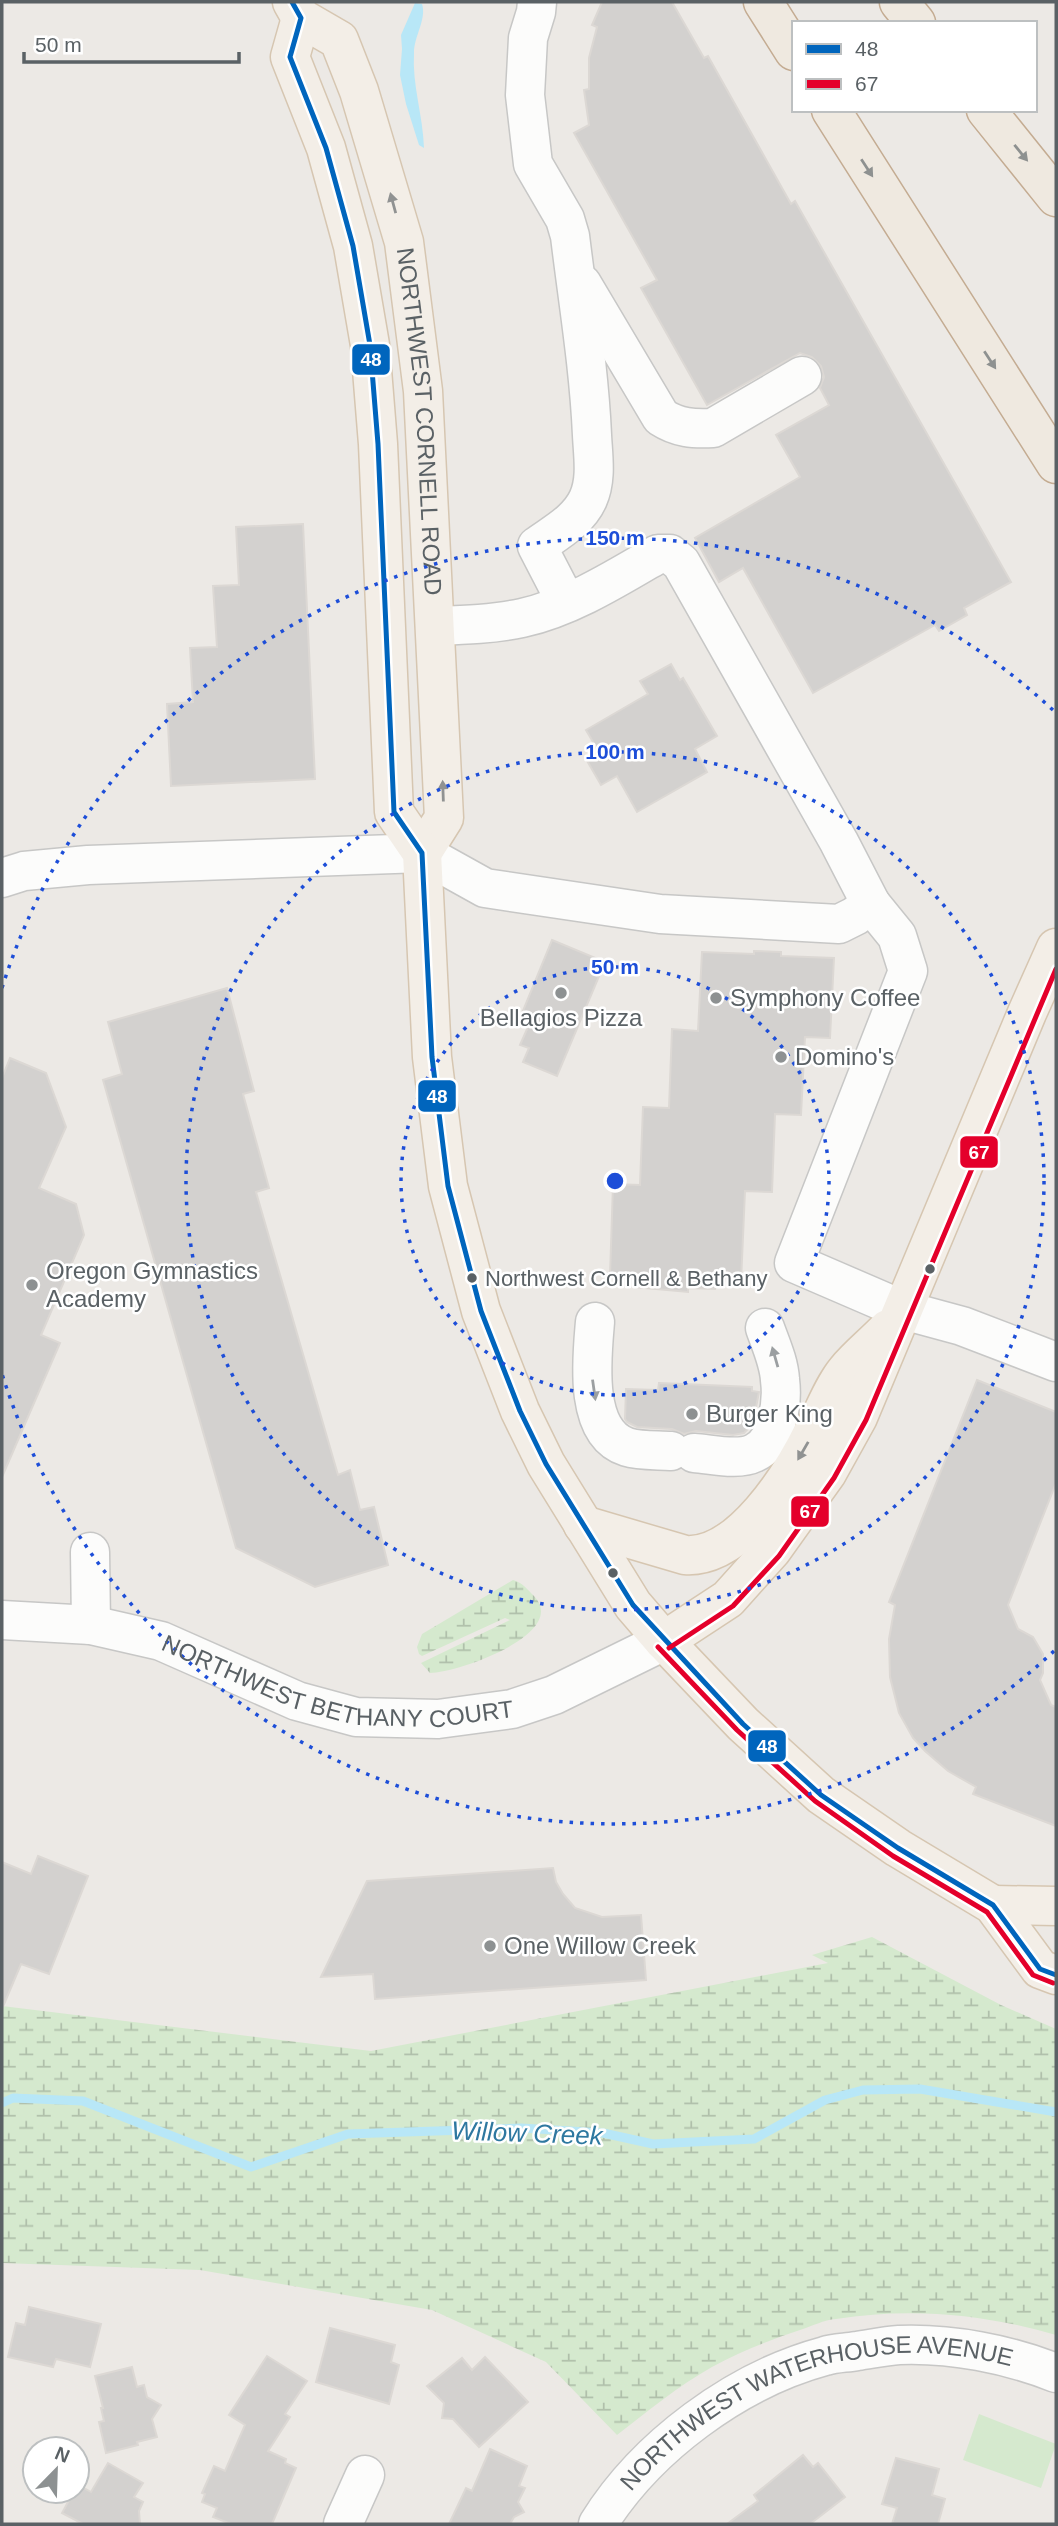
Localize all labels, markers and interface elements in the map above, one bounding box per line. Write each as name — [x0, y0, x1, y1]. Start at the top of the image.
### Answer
scale bar — [24, 21, 240, 65]
legend — [792, 21, 1037, 112]
text: 50 m — [35, 33, 82, 56]
text: 48 — [855, 37, 878, 60]
text: 67 — [855, 72, 878, 95]
one-way arrow — [1014, 144, 1029, 162]
one-way arrow — [861, 158, 874, 178]
one-way arrow — [387, 192, 398, 214]
street label: NORTHWEST CORNELL ROAD — [392, 246, 447, 596]
line badge: 48 — [351, 343, 391, 376]
text: 48 — [360, 349, 382, 370]
one-way arrow — [983, 350, 996, 369]
text: 150 m — [585, 526, 645, 549]
text: 100 m — [585, 740, 645, 763]
one-way arrow — [438, 780, 449, 802]
text: 50 m — [591, 955, 639, 978]
place label: Symphony Coffee — [730, 984, 920, 1011]
marker: Bellagios Pizza — [553, 985, 569, 1001]
marker: Symphony Coffee — [708, 990, 724, 1006]
place label: Bellagios Pizza — [480, 1004, 643, 1031]
place label: Domino's — [795, 1043, 894, 1070]
marker: Domino's — [773, 1049, 789, 1065]
line badge: 48 — [417, 1079, 457, 1113]
text: 48 — [426, 1086, 448, 1107]
line badge: 67 — [959, 1135, 999, 1169]
text: 67 — [968, 1142, 990, 1163]
centre of rings — [603, 1169, 627, 1193]
place label: Oregon Gymnastics Academy — [46, 1257, 258, 1312]
unlabelled marker — [923, 1262, 937, 1276]
place label: Northwest Cornell & Bethany — [485, 1266, 767, 1291]
marker: Northwest Cornell & Bethany — [465, 1271, 479, 1285]
marker: Oregon Gymnastics Academy — [24, 1277, 40, 1293]
one-way arrow — [769, 1347, 779, 1368]
one-way arrow — [588, 1379, 599, 1401]
place label: Burger King — [706, 1400, 833, 1427]
marker: Burger King — [684, 1406, 700, 1422]
one-way arrow — [797, 1441, 809, 1460]
line badge: 67 — [790, 1495, 830, 1528]
text: 67 — [799, 1501, 821, 1522]
unlabelled marker — [606, 1566, 620, 1580]
street label: NORTHWEST BETHANY COURT — [158, 1629, 515, 1732]
line badge: 48 — [747, 1729, 787, 1763]
text: 48 — [756, 1736, 778, 1757]
place label: One Willow Creek — [504, 1932, 697, 1959]
marker: One Willow Creek — [482, 1938, 498, 1954]
water label: Willow Creek — [451, 2115, 605, 2151]
street label: NORTHWEST WATERHOUSE AVENUE — [614, 2331, 1016, 2495]
north arrow — [21, 2435, 91, 2505]
text: N — [52, 2442, 73, 2467]

